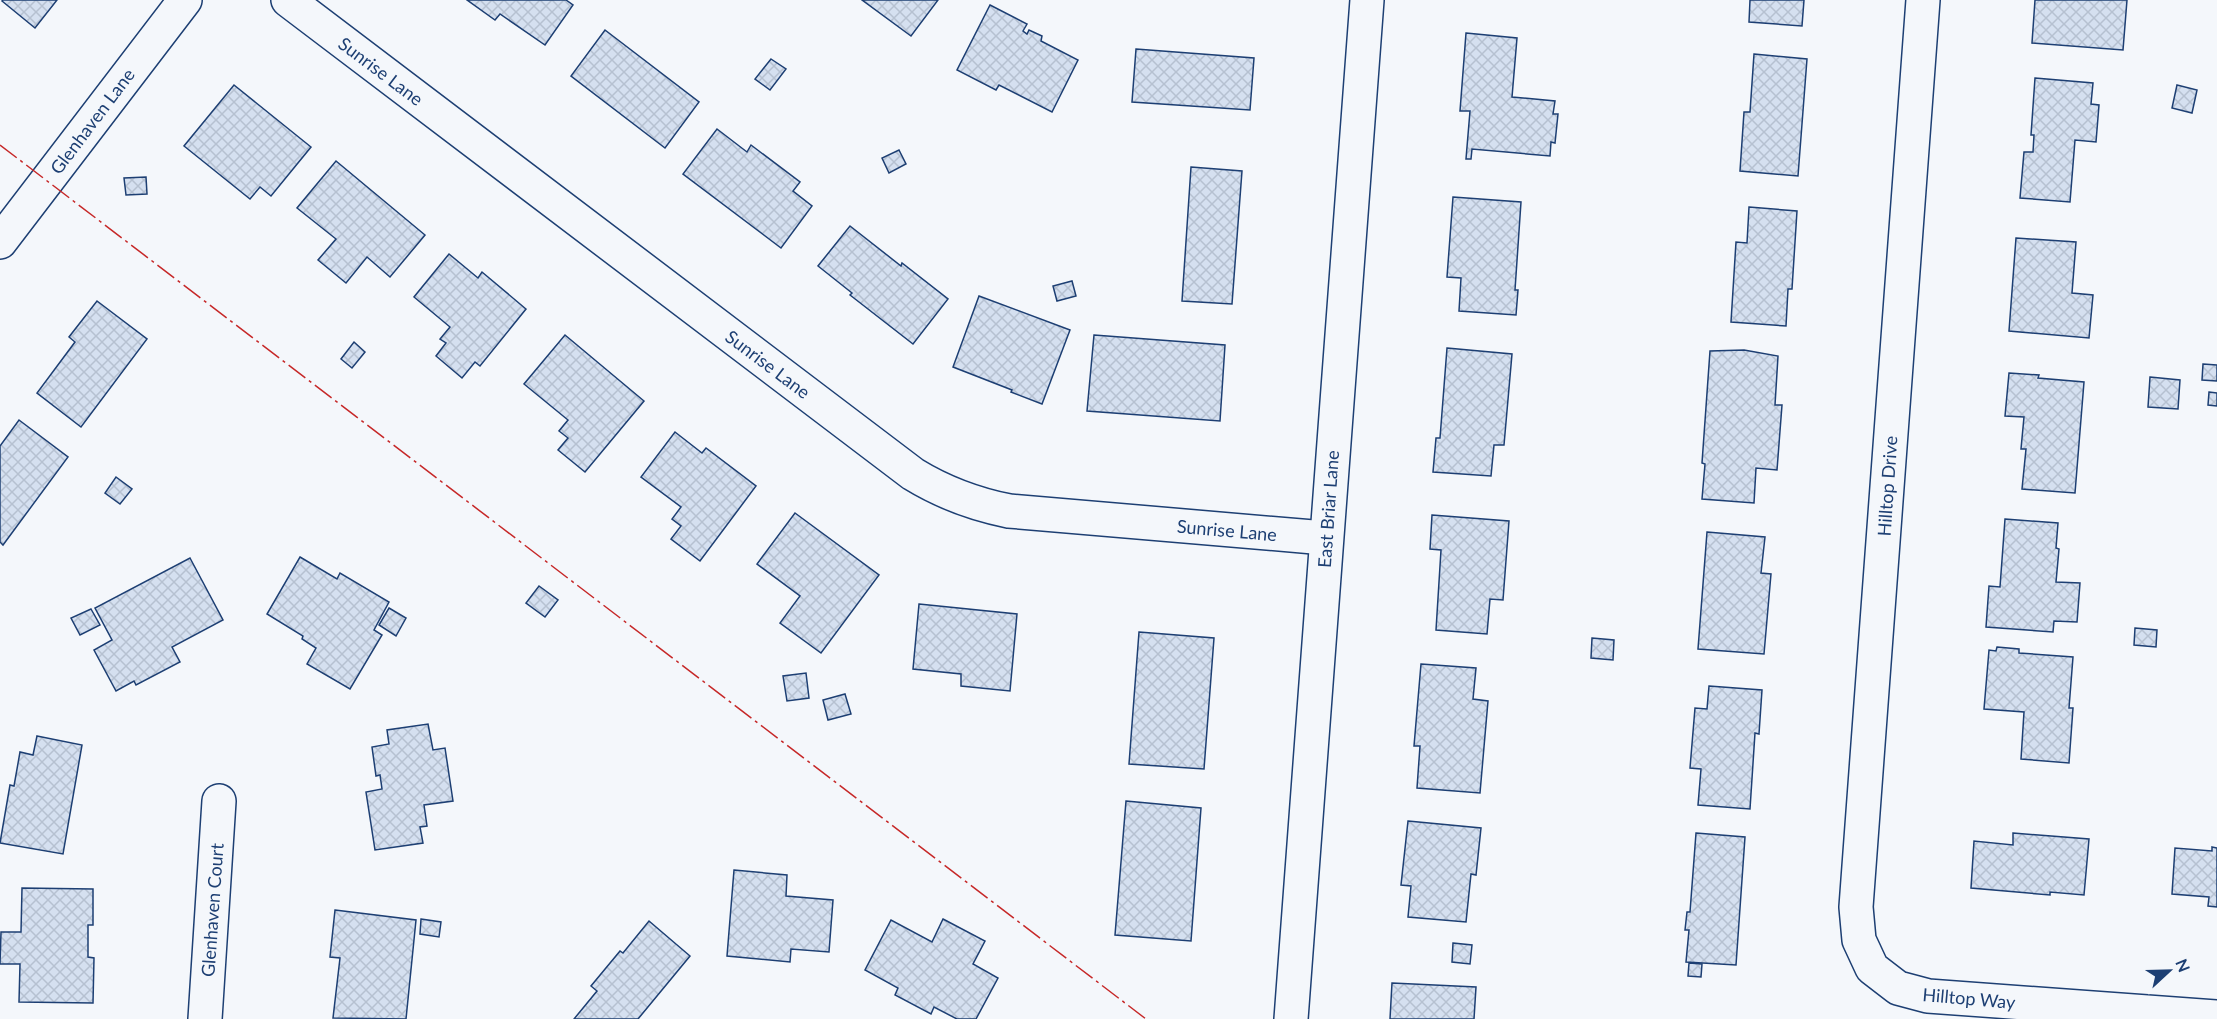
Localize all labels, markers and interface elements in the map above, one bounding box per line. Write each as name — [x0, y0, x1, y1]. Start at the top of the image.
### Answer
street label: Sunrise Lane — [334, 32, 428, 110]
street label: Glenhaven Lane — [45, 64, 139, 178]
street label: Sunrise Lane — [721, 325, 815, 403]
street label: Hilltop Drive — [1873, 435, 1901, 537]
street label: East Briar Lane — [1313, 449, 1343, 569]
street label: Sunrise Lane — [1176, 515, 1278, 545]
street label: Glenhaven Court — [196, 842, 228, 978]
north arrow — [2139, 941, 2199, 1001]
text: N — [2172, 956, 2194, 974]
street label: Hilltop Way — [1922, 983, 2017, 1013]

